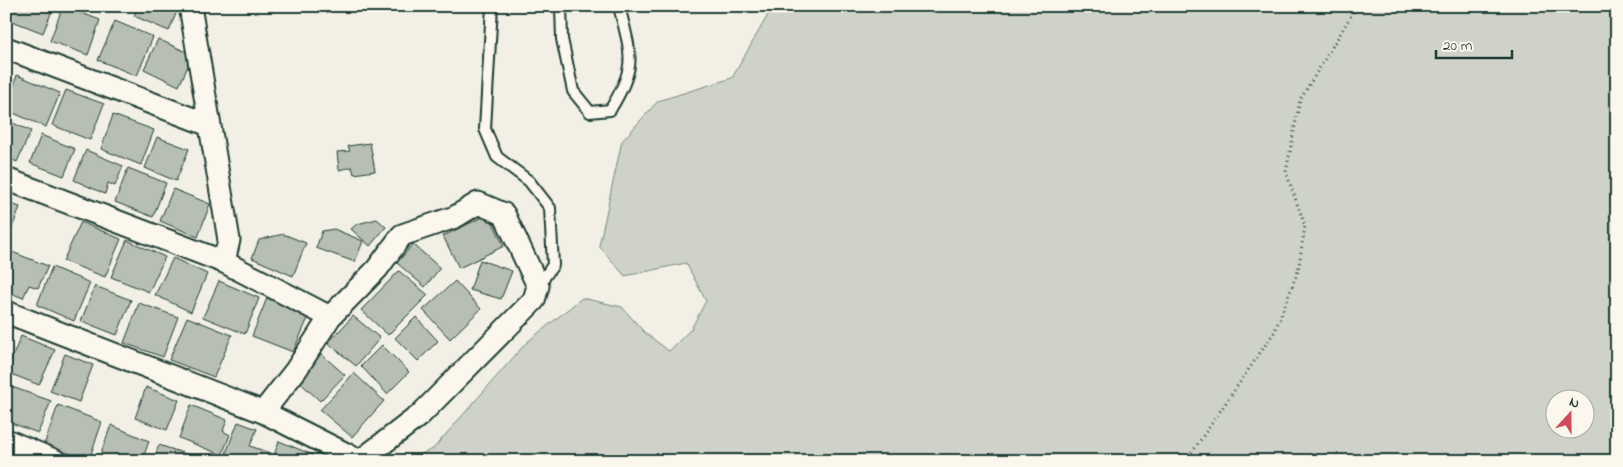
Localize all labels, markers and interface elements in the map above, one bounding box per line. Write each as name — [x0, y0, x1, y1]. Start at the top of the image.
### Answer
scale bar — [1436, 28, 1512, 60]
text: 20 m — [1443, 35, 1473, 57]
north arrow — [1546, 390, 1596, 440]
text: N — [1566, 392, 1582, 415]

